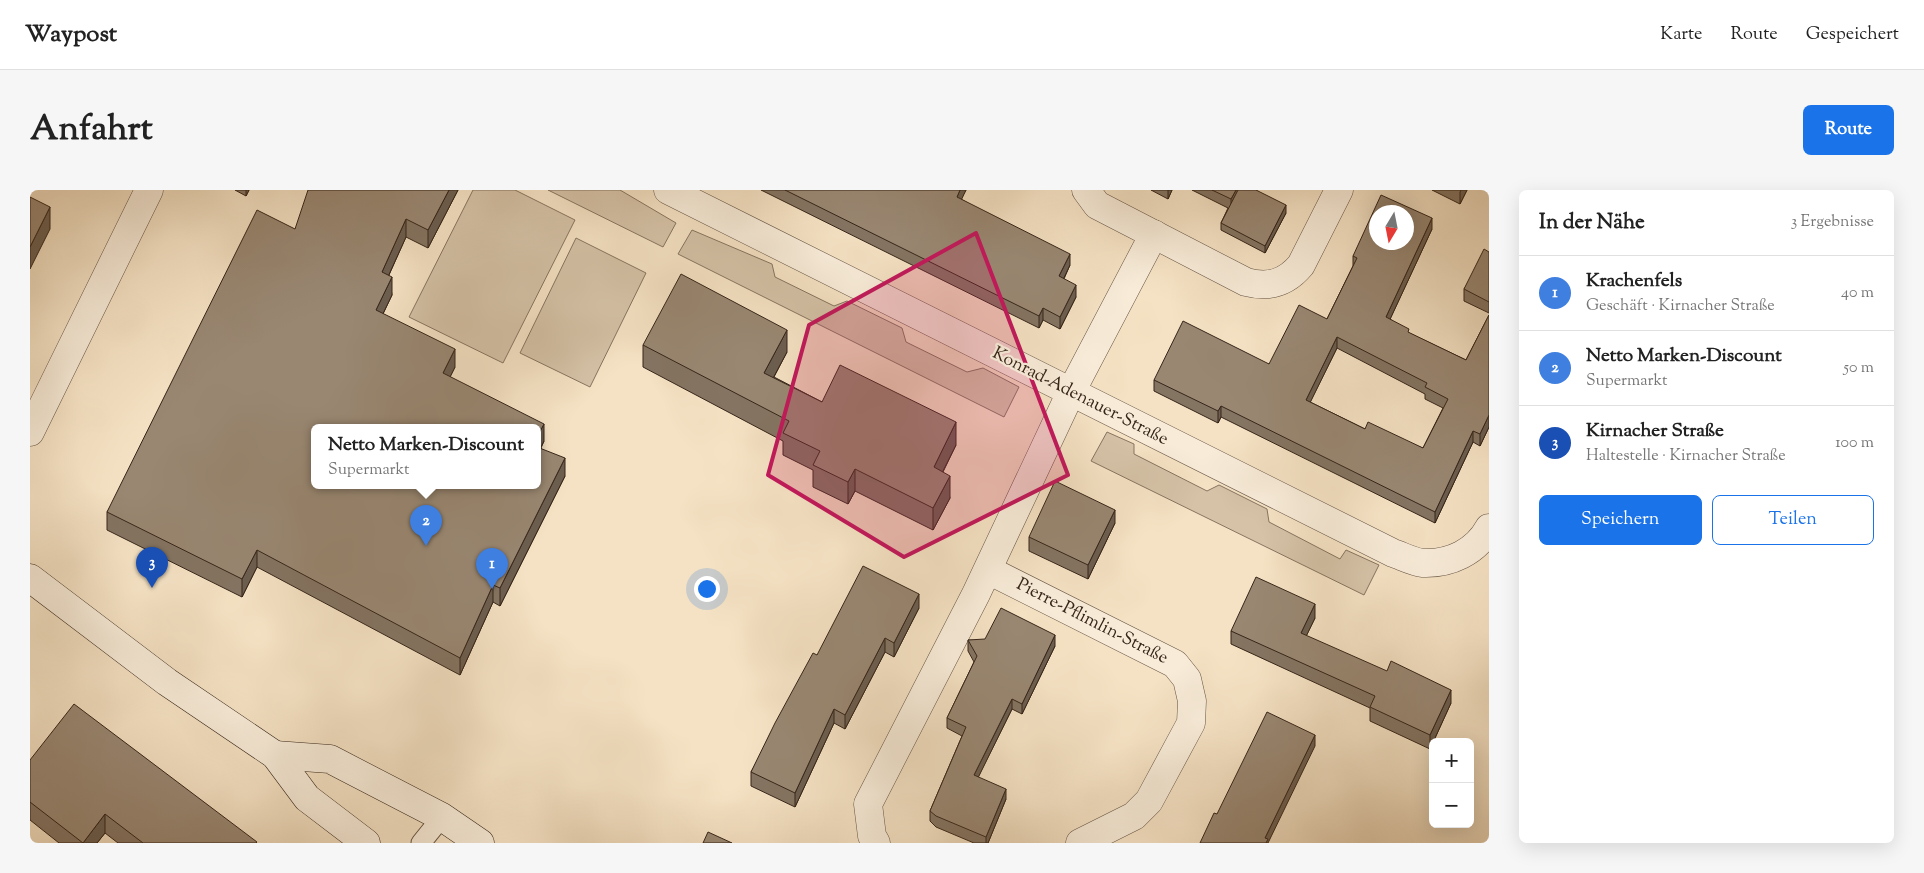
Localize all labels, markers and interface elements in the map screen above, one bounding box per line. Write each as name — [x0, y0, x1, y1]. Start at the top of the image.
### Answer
text: Waypost — [25, 18, 117, 52]
text: Karte — [1660, 22, 1703, 48]
text: Route — [1731, 22, 1778, 48]
text: Gespeichert — [1806, 22, 1899, 48]
text: Anfahrt — [30, 105, 153, 156]
button: Route — [1803, 105, 1894, 155]
north arrow — [1369, 205, 1414, 250]
text: In der Nähe — [1539, 208, 1645, 238]
text: 3 Ergebnisse — [1791, 211, 1874, 234]
text: Krachenfels — [1586, 268, 1682, 295]
text: 1 — [1552, 282, 1558, 305]
text: 40 m — [1841, 282, 1874, 305]
text: Geschäft · Kirnacher Straße — [1586, 295, 1775, 318]
street label: Konrad-Adenauer-Straße — [987, 341, 1173, 453]
text: Netto Marken-Discount — [1586, 343, 1782, 370]
text: 2 — [1551, 357, 1559, 380]
text: 50 m — [1843, 357, 1874, 380]
text: Supermarkt — [1586, 370, 1667, 393]
text: Kirnacher Straße — [1586, 418, 1724, 445]
popup — [311, 424, 541, 489]
text: Netto Marken-Discount — [328, 432, 524, 459]
text: 3 — [1552, 432, 1558, 455]
text: 100 m — [1835, 432, 1874, 455]
text: Haltestelle · Kirnacher Straße — [1586, 445, 1786, 468]
text: Supermarkt — [328, 459, 410, 482]
button: Speichern — [1539, 495, 1702, 545]
button: Teilen — [1712, 495, 1874, 545]
pin: 2 — [410, 505, 442, 546]
pin: 3 — [136, 547, 168, 588]
pin: 1 — [476, 548, 508, 589]
street label: Pierre-Pflimlin-Straße — [1011, 572, 1173, 672]
your location — [694, 576, 720, 602]
map controls — [1429, 738, 1474, 828]
button: + — [1429, 738, 1474, 783]
button: − — [1429, 783, 1474, 828]

